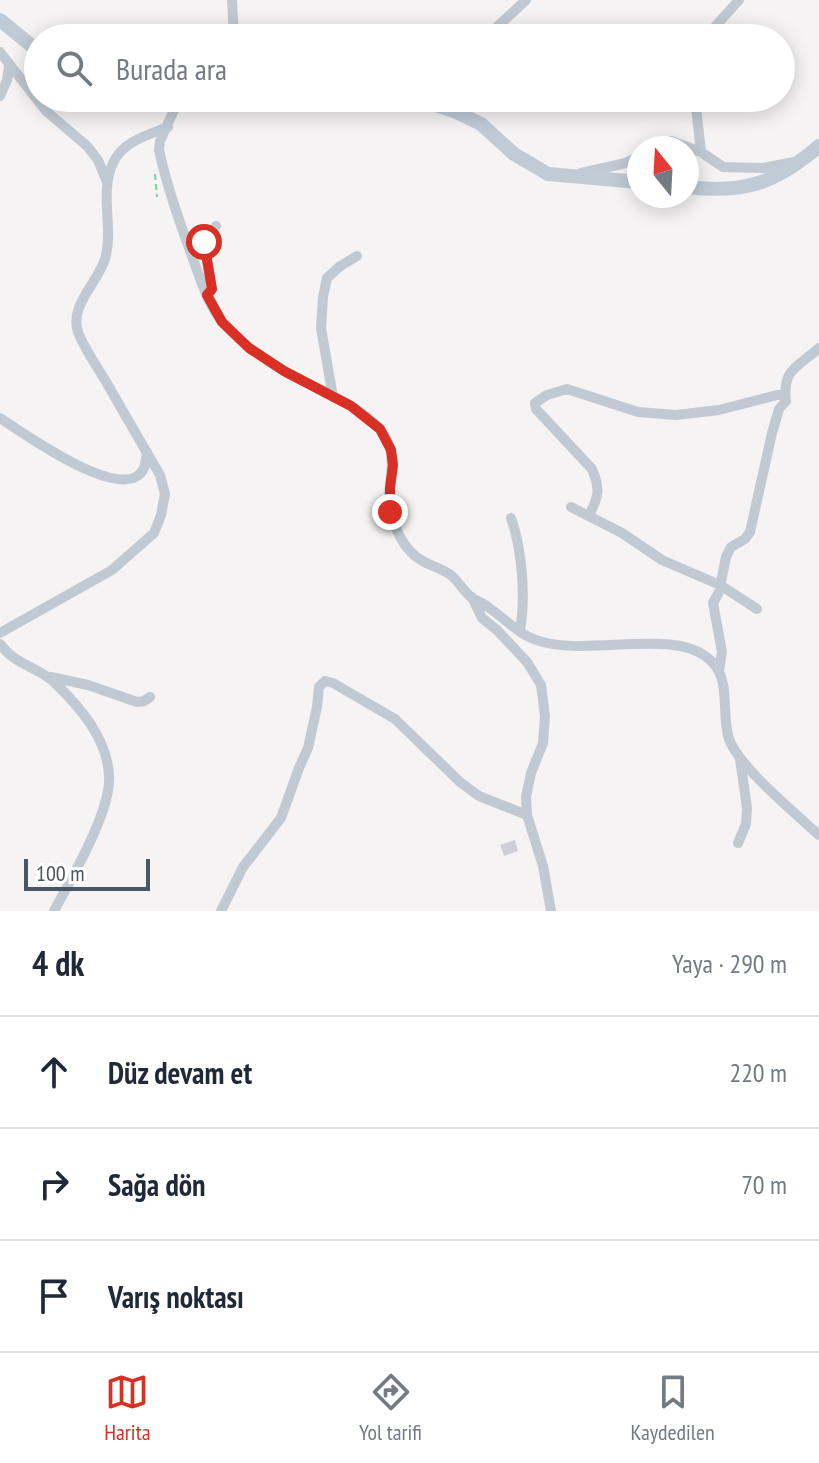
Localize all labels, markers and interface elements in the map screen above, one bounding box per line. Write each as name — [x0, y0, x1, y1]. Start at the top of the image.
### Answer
search box — [24, 24, 795, 112]
icon: search — [52, 46, 96, 90]
text: Burada ara — [116, 49, 227, 88]
north arrow — [627, 136, 699, 208]
route start — [186, 224, 222, 260]
route end — [372, 494, 408, 530]
scale bar — [24, 855, 150, 891]
text: 100 m — [36, 859, 85, 887]
text: 4 dk — [32, 941, 84, 985]
text: Yaya · 290 m — [672, 947, 787, 980]
icon: ahead — [32, 1050, 76, 1094]
text: Düz devam et — [108, 1053, 252, 1092]
text: 220 m — [729, 1056, 787, 1089]
icon: right — [32, 1162, 76, 1206]
text: Sağa dön — [108, 1165, 206, 1204]
text: 70 m — [741, 1168, 787, 1201]
icon: arrive — [32, 1274, 76, 1318]
text: Varış noktası — [108, 1277, 244, 1316]
tab: Harita — [104, 1370, 151, 1446]
tab: Yol tarifi — [359, 1370, 422, 1446]
tab: Kaydedilen — [631, 1370, 715, 1446]

